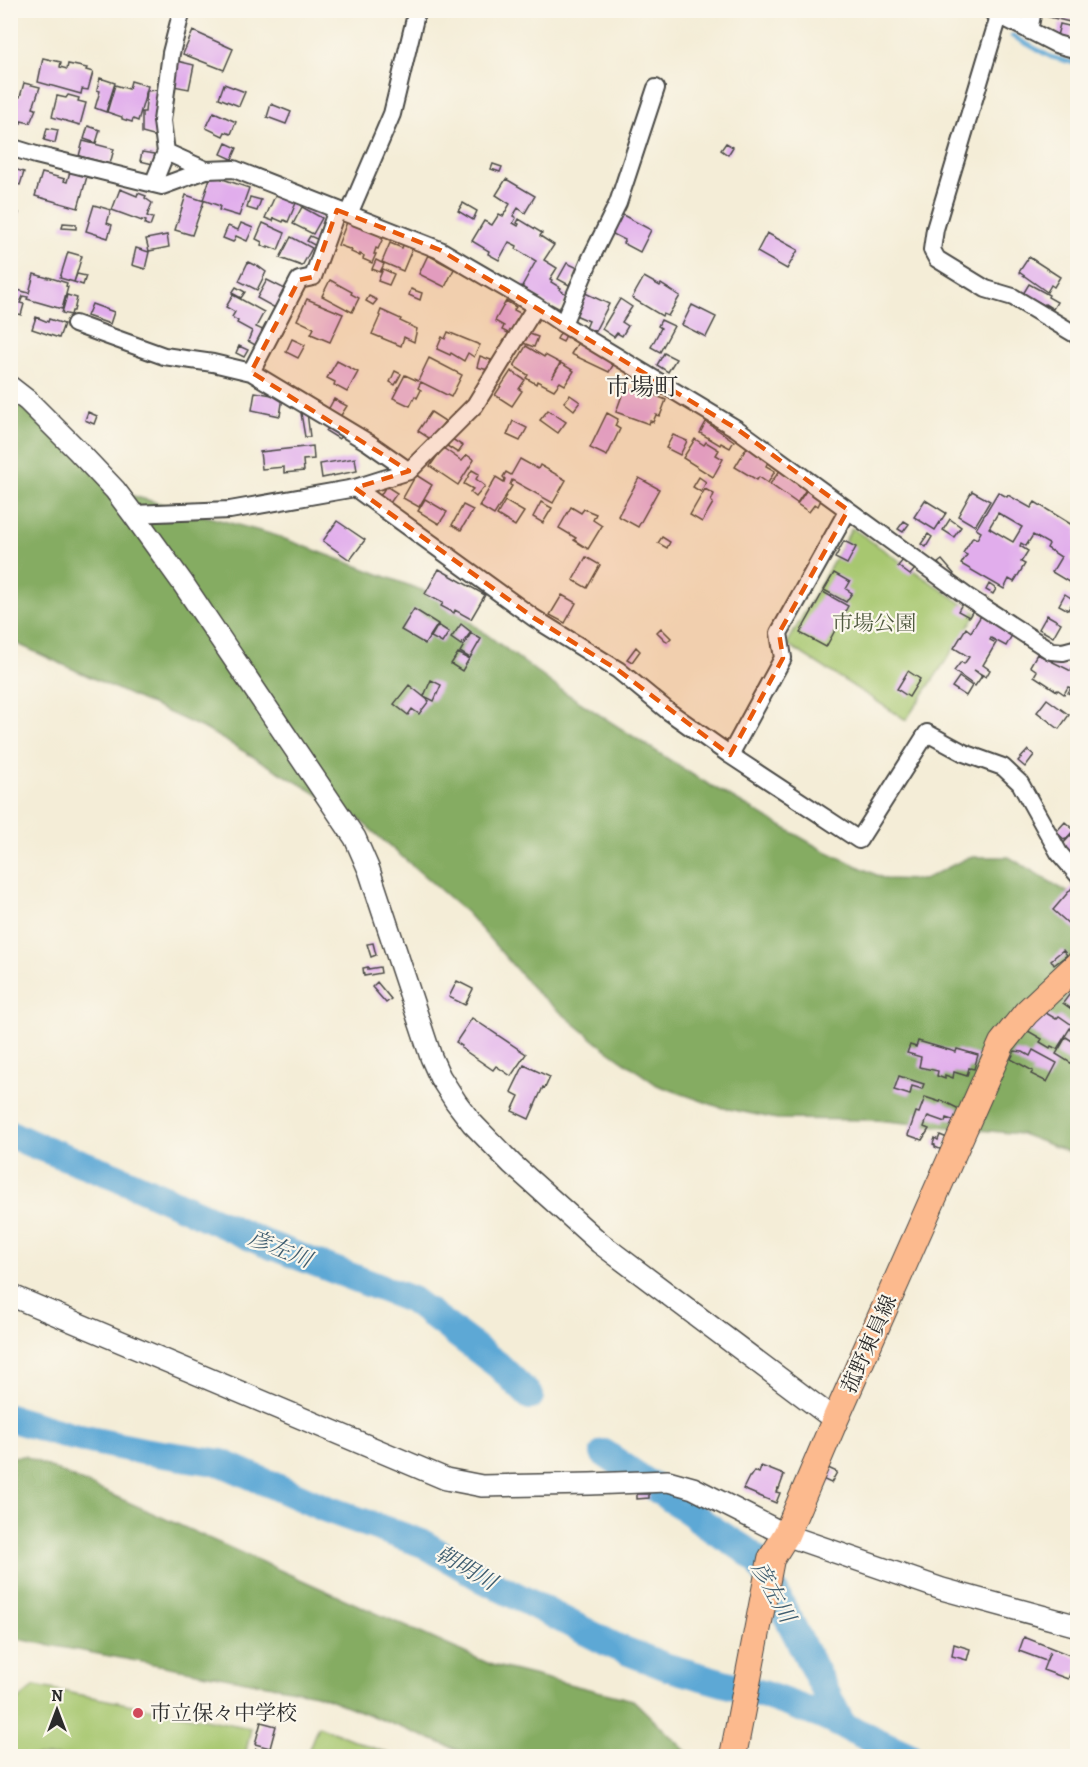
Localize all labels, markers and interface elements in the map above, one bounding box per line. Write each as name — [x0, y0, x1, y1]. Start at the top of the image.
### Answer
district label: 市場町 — [606, 371, 678, 403]
park label: 市場公園 — [832, 609, 916, 637]
water label: 彦左川 — [244, 1223, 318, 1276]
street label: 菰野東員線 — [835, 1290, 903, 1398]
water label: 朝明川 — [430, 1539, 504, 1598]
water label: 彦左川 — [744, 1556, 803, 1630]
north arrow — [27, 1680, 87, 1740]
text: N — [51, 1685, 63, 1707]
place label: 市立保々中学校 — [150, 1699, 297, 1727]
marker: 市立保々中学校 — [131, 1706, 145, 1720]

